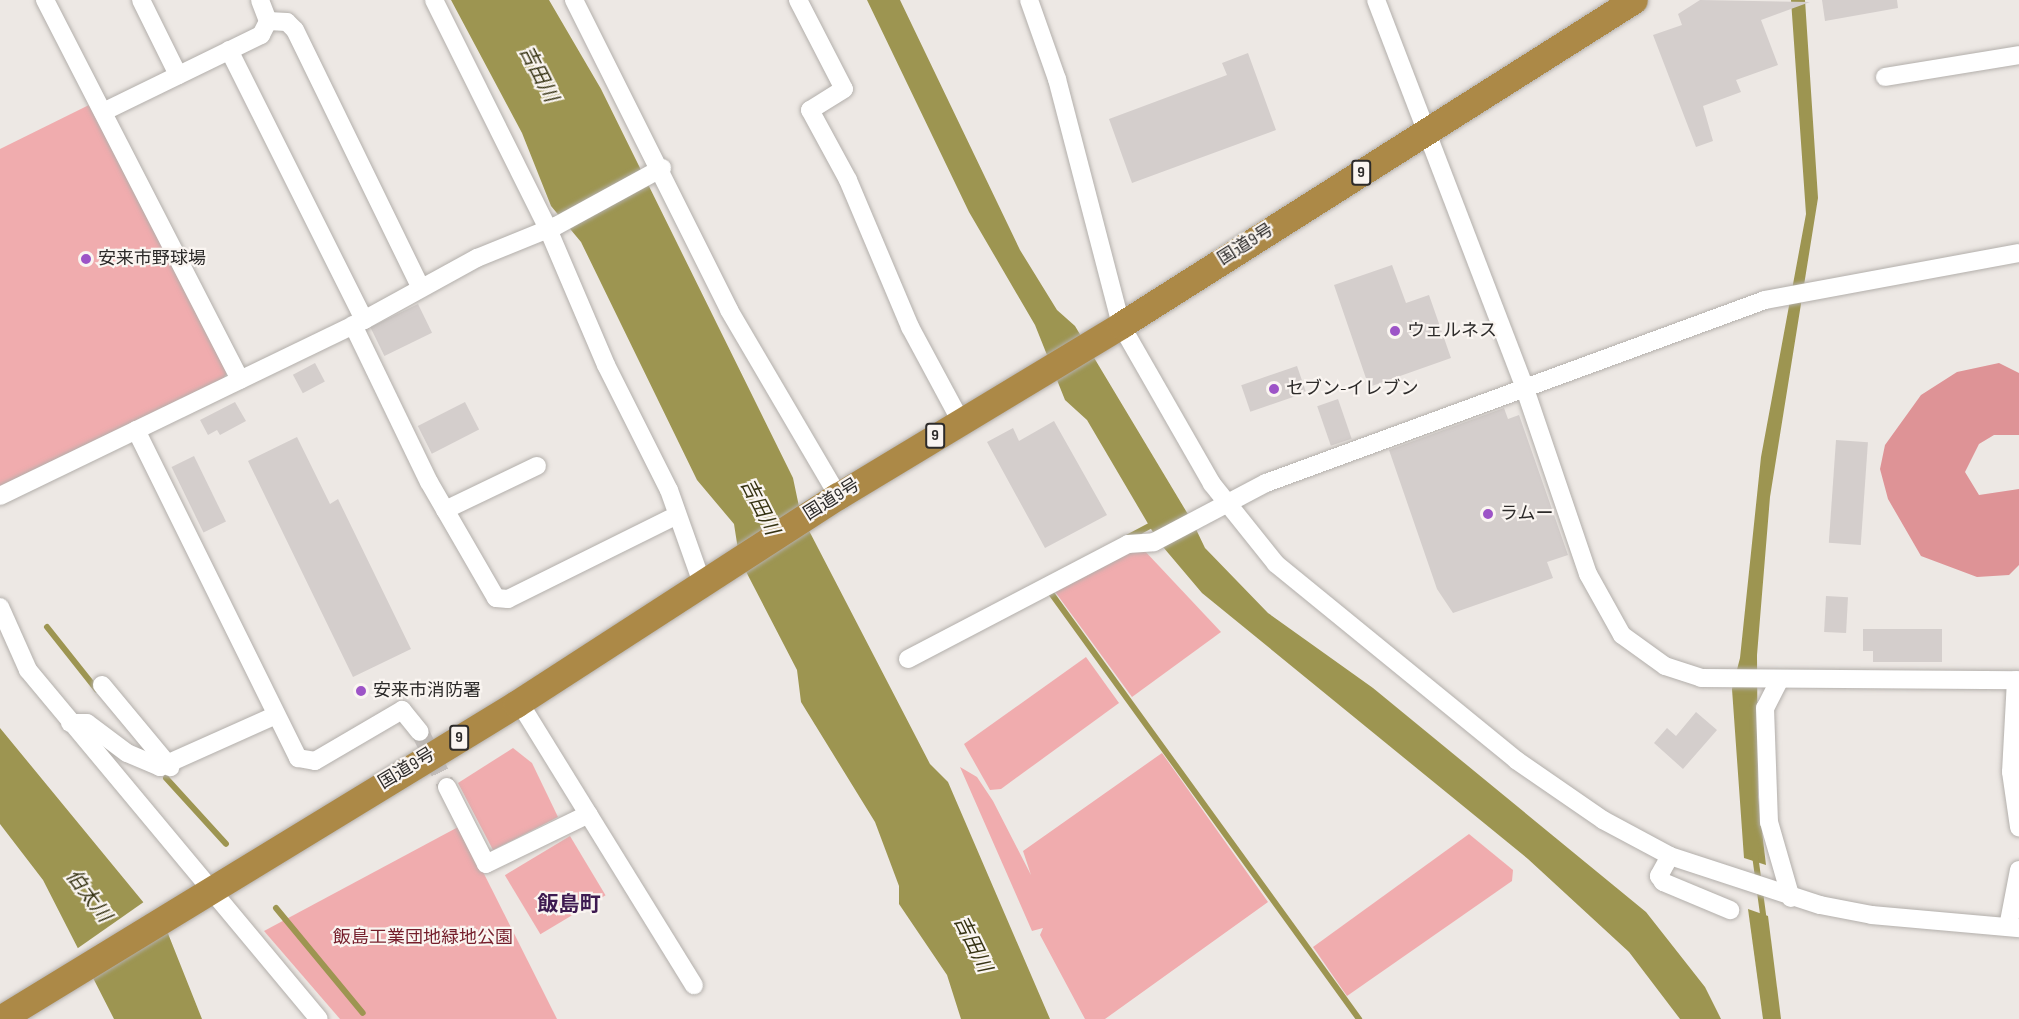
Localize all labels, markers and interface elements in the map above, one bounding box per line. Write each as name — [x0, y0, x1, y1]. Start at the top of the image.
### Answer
water label: 吉田川 — [514, 42, 562, 106]
road number: 9 — [1350, 160, 1372, 186]
street label: 国道9号 — [1214, 219, 1278, 271]
place label: 安来市野球場 — [98, 248, 206, 270]
marker: 安来市野球場 — [79, 252, 93, 266]
place label: ウェルネス — [1407, 320, 1497, 342]
marker: ウェルネス — [1388, 324, 1402, 338]
place label: セブン-イレブン — [1286, 378, 1419, 400]
marker: セブン-イレブン — [1267, 382, 1281, 396]
road number: 9 — [924, 423, 946, 449]
street label: 国道9号 — [800, 474, 864, 526]
water label: 吉田川 — [735, 475, 783, 539]
place label: ラムー — [1500, 503, 1554, 525]
marker: ラムー — [1481, 507, 1495, 521]
place label: 安来市消防署 — [373, 680, 481, 702]
marker: 安来市消防署 — [354, 684, 368, 698]
road number: 9 — [448, 725, 470, 751]
street label: 国道9号 — [375, 744, 439, 794]
water label: 伯太川 — [60, 865, 116, 927]
district label: 飯島町 — [538, 892, 600, 918]
water label: 吉田川 — [948, 912, 996, 976]
park label: 飯島工業団地緑地公園 — [333, 927, 513, 949]

